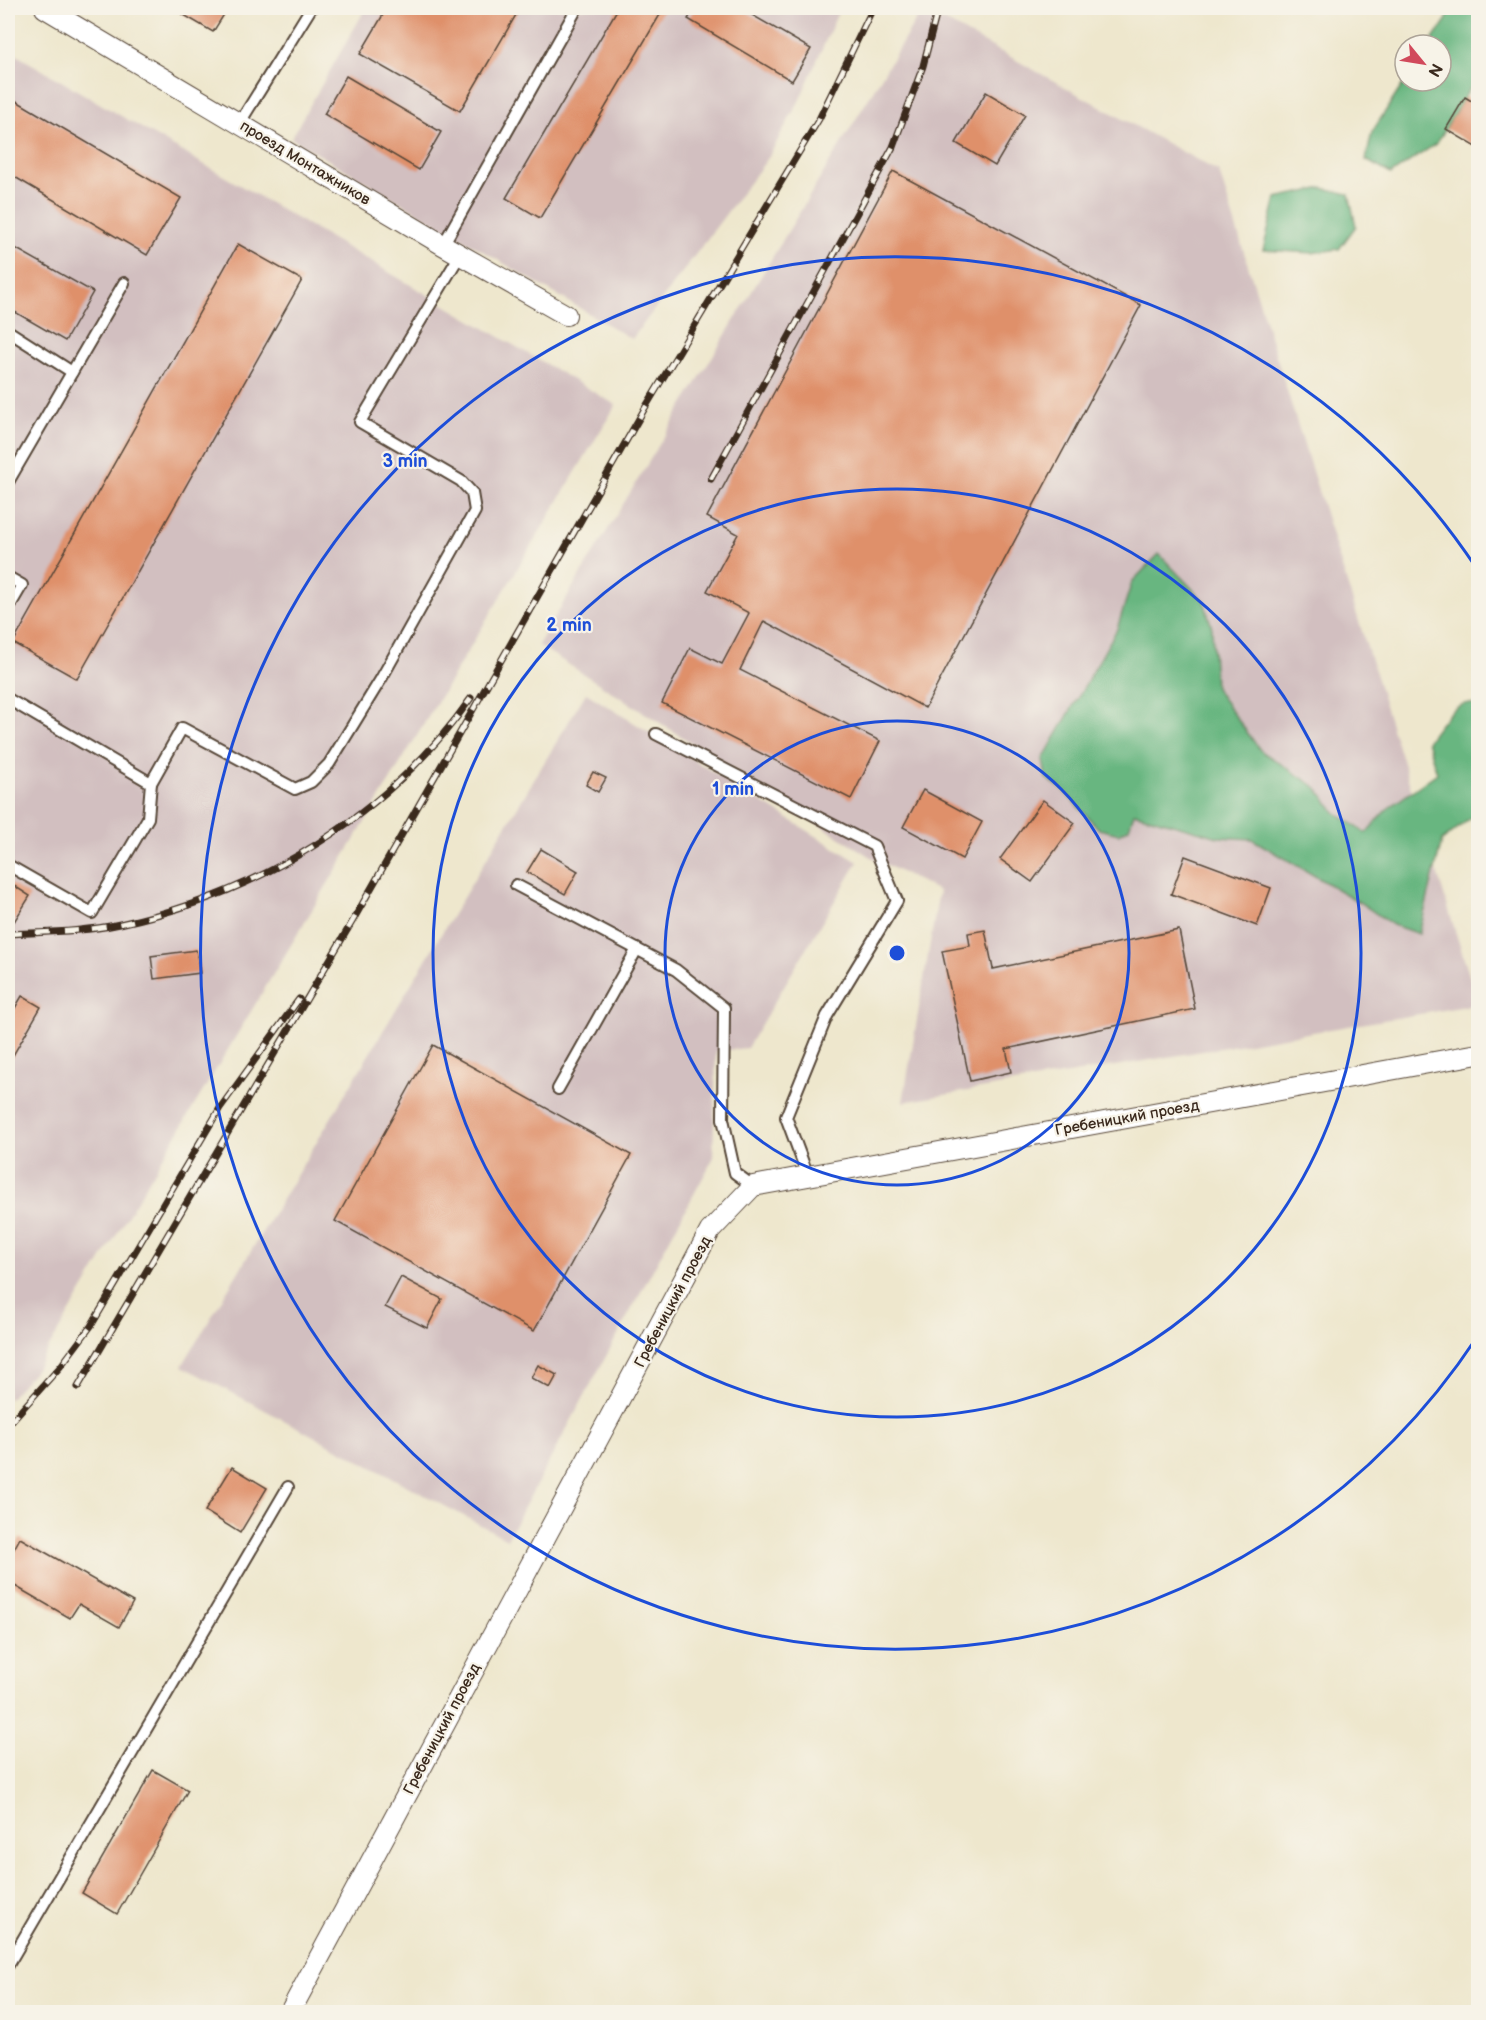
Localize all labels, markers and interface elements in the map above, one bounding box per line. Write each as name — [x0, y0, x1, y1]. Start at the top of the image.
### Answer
north arrow — [1393, 33, 1453, 93]
text: N — [1423, 60, 1446, 80]
street label: проезд Монтажников — [236, 117, 374, 210]
text: 3 min — [382, 451, 428, 472]
text: 2 min — [546, 615, 592, 636]
text: 1 min — [712, 779, 754, 800]
centre of rings — [887, 943, 907, 963]
street label: Гребеницкий проезд — [1053, 1096, 1201, 1140]
street label: Гребеницкий проезд — [630, 1233, 716, 1371]
street label: Гребеницкий проезд — [399, 1660, 485, 1798]

